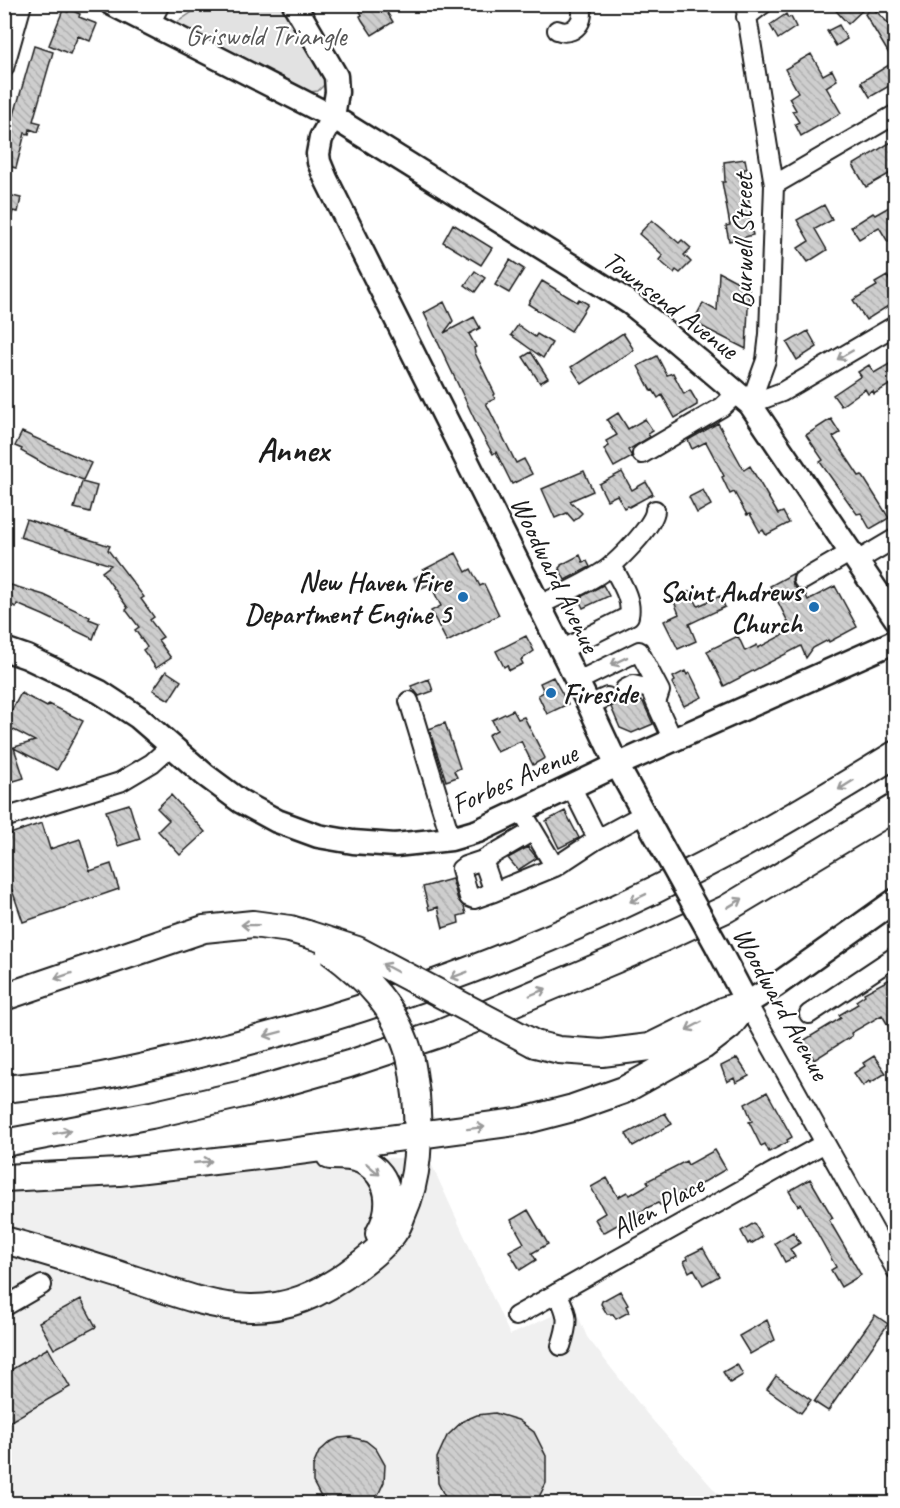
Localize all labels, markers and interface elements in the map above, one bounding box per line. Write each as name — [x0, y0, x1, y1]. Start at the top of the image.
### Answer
park label: Griswold Triangle — [186, 18, 348, 53]
street label: Burwell Street — [725, 171, 760, 309]
street label: Townsend Avenue — [596, 242, 747, 368]
one-way arrow — [837, 349, 854, 361]
district label: Annex — [257, 428, 332, 471]
street label: Woodward Avenue — [503, 490, 609, 660]
place label: New Haven Fire Department Engine 5 — [245, 564, 454, 631]
place label: Saint Andrews Church — [659, 574, 805, 641]
marker: New Haven Fire Department Engine 5 — [456, 590, 470, 604]
marker: Saint Andrews Church — [807, 600, 821, 614]
one-way arrow — [610, 656, 628, 667]
place label: Fireside — [563, 676, 640, 711]
marker: Fireside — [544, 686, 558, 700]
street label: Forbes Avenue — [446, 734, 584, 822]
one-way arrow — [838, 779, 855, 791]
one-way arrow — [630, 893, 648, 905]
one-way arrow — [726, 897, 743, 909]
one-way arrow — [241, 919, 260, 931]
street label: Woodward Avenue — [725, 921, 839, 1087]
one-way arrow — [382, 962, 400, 973]
one-way arrow — [450, 970, 469, 981]
one-way arrow — [54, 972, 73, 983]
one-way arrow — [528, 986, 547, 997]
one-way arrow — [686, 1020, 703, 1032]
one-way arrow — [264, 1029, 283, 1041]
one-way arrow — [466, 1122, 486, 1133]
one-way arrow — [52, 1126, 71, 1137]
one-way arrow — [192, 1156, 212, 1167]
one-way arrow — [365, 1162, 381, 1175]
street label: Allen Place — [605, 1166, 711, 1246]

